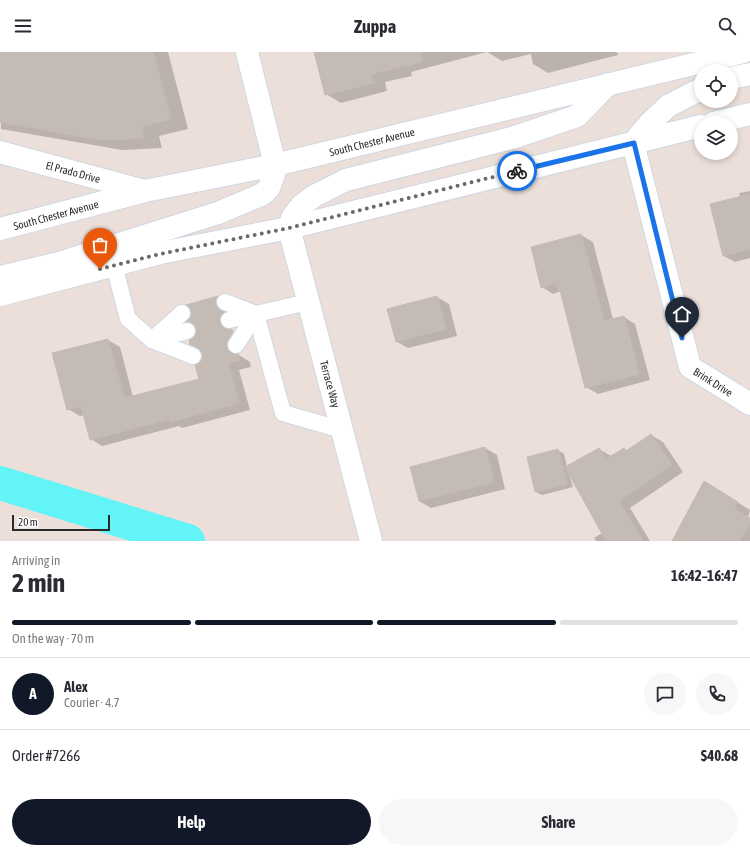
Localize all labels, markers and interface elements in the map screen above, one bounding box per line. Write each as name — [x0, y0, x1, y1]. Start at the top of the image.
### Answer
icon: menu — [12, 15, 34, 37]
icon: search — [716, 15, 738, 37]
text: Zuppa — [354, 16, 396, 37]
map controls — [694, 64, 738, 160]
button: locate — [694, 64, 738, 108]
button: layers — [694, 116, 738, 160]
street label: South Chester Avenue — [328, 126, 416, 158]
courier — [497, 151, 537, 191]
street label: El Prado Drive — [44, 159, 102, 185]
icon: bike — [506, 160, 528, 182]
street label: South Chester Avenue — [12, 198, 100, 232]
pin — [83, 228, 117, 269]
icon: bag — [89, 234, 111, 256]
pin — [665, 297, 699, 338]
icon: home — [671, 303, 693, 325]
street label: Terrace Way — [318, 359, 342, 409]
street label: Brink Drive — [691, 365, 735, 399]
scale bar — [12, 513, 110, 532]
text: 20 m — [18, 516, 38, 528]
text: Arriving in — [12, 553, 60, 568]
text: 16:42–16:47 — [671, 567, 738, 584]
text: 2 min — [12, 568, 65, 598]
text: On the way · 70 m — [12, 631, 94, 646]
button: chat — [644, 673, 686, 715]
button: phone — [696, 673, 738, 715]
text: Alex — [64, 678, 88, 695]
text: A — [29, 685, 37, 702]
text: Courier · 4.7 — [64, 695, 120, 710]
text: Order #7266 — [12, 747, 80, 764]
text: $40.68 — [701, 747, 738, 764]
button: Help — [12, 799, 371, 845]
button: Share — [379, 799, 738, 845]

